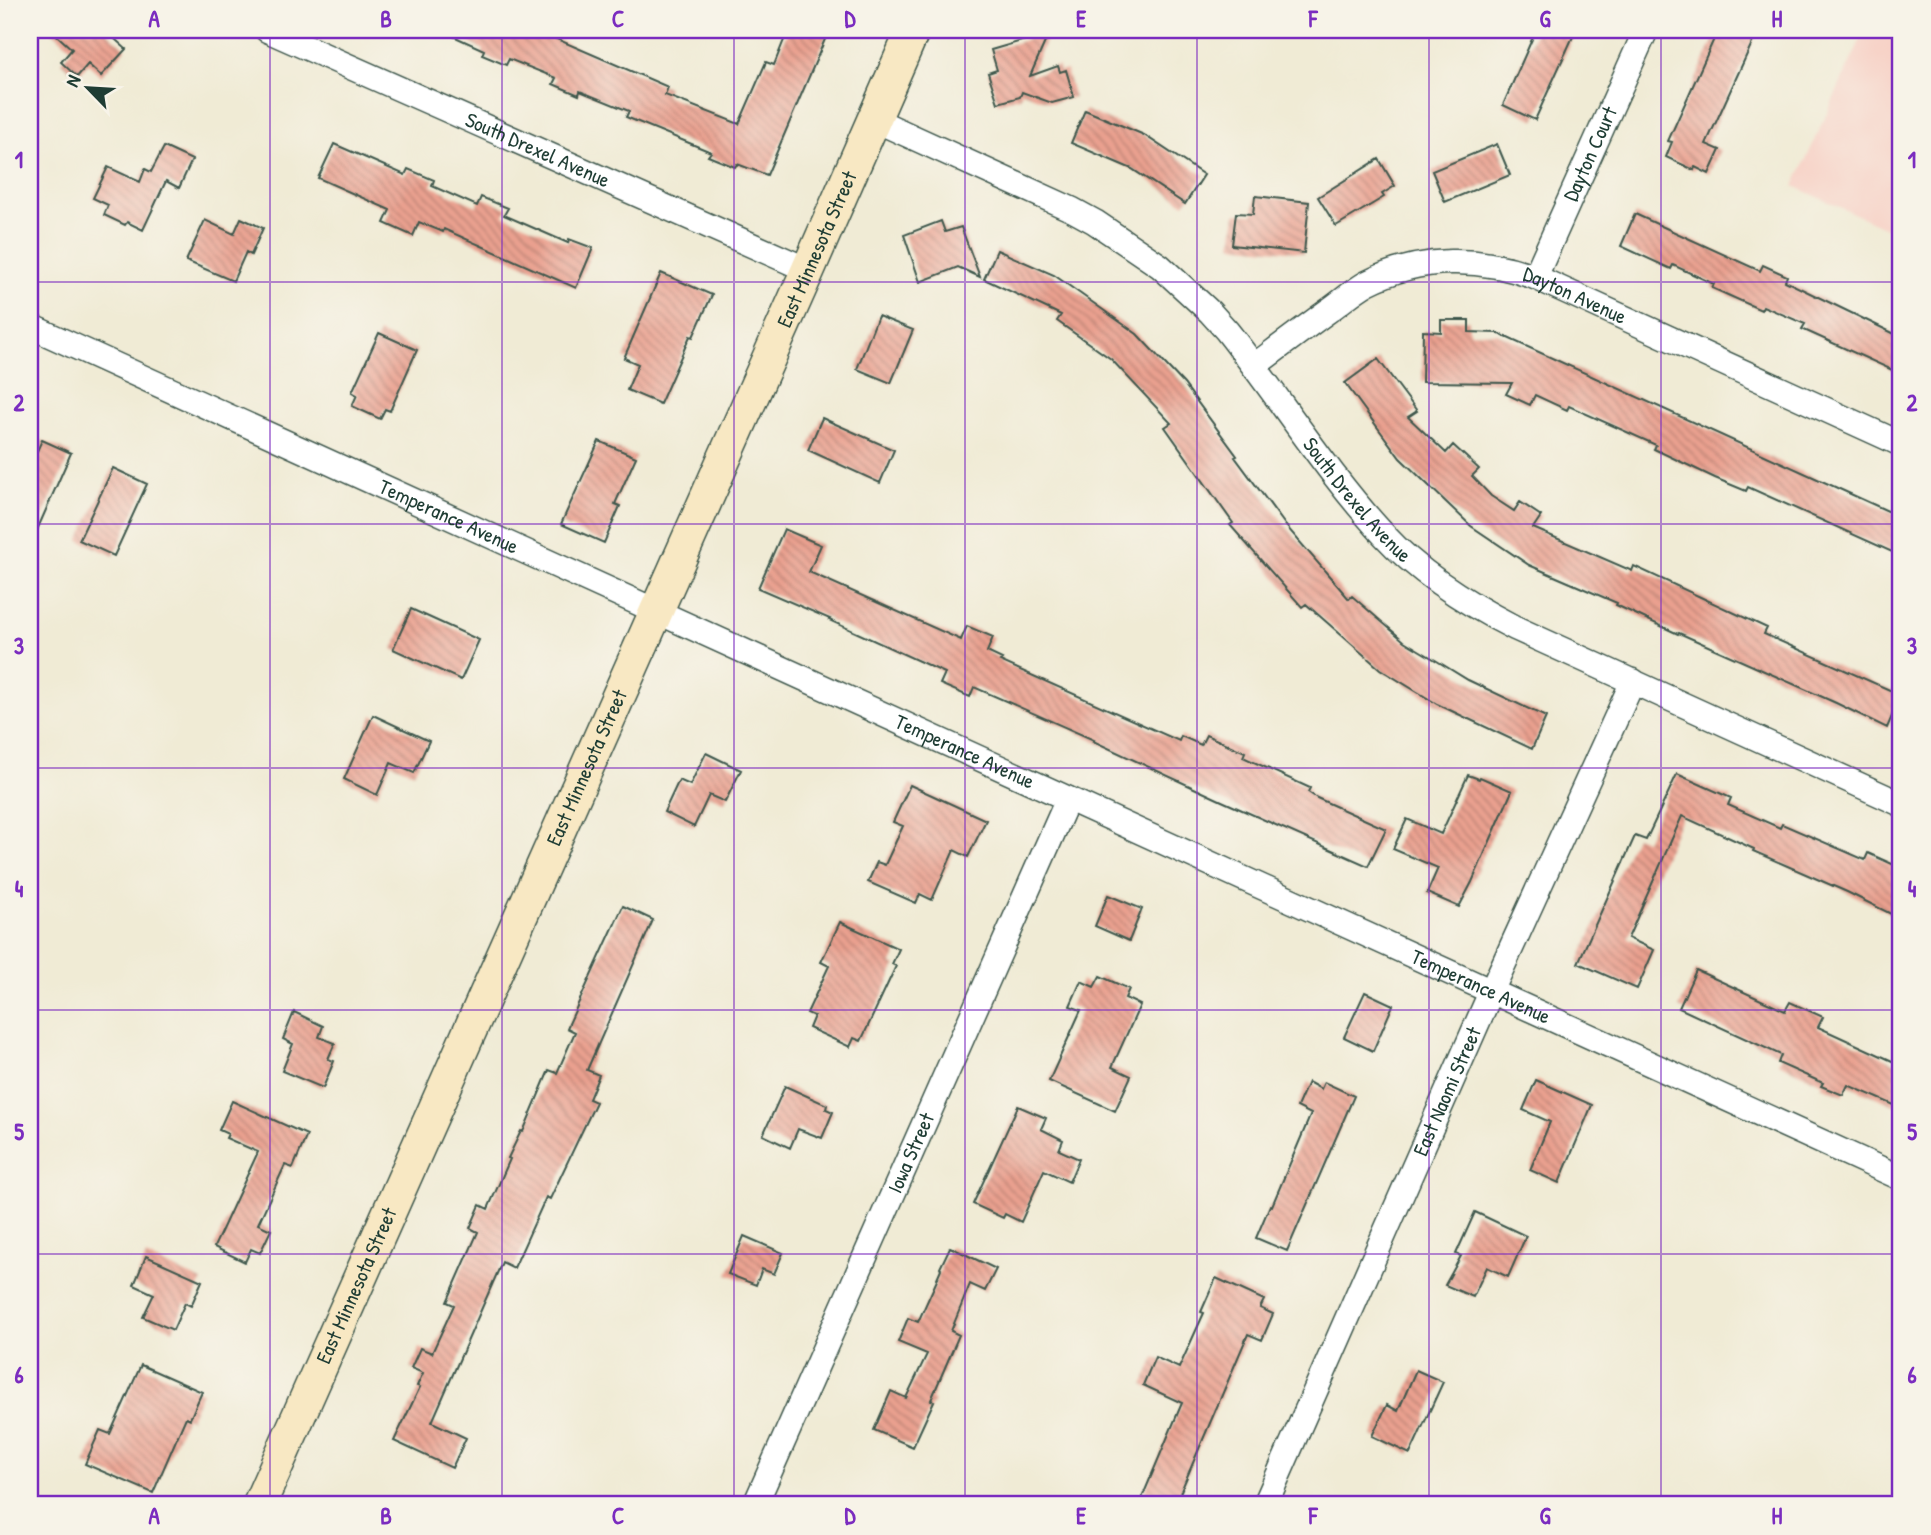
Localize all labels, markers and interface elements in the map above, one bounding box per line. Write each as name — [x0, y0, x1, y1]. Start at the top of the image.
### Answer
text: A — [148, 3, 160, 34]
text: B — [380, 3, 392, 34]
text: C — [612, 3, 624, 34]
text: D — [845, 3, 857, 34]
text: E — [1076, 3, 1087, 34]
text: F — [1308, 3, 1319, 34]
text: G — [1539, 3, 1551, 34]
text: H — [1772, 3, 1783, 34]
north arrow — [52, 52, 122, 122]
text: N — [59, 71, 87, 91]
street label: Dayton Court — [1556, 101, 1624, 206]
street label: South Drexel Avenue — [461, 105, 615, 194]
text: 1 — [15, 144, 23, 175]
text: 1 — [1908, 144, 1916, 175]
street label: East Minnesota Street — [769, 166, 864, 332]
street label: Dayton Avenue — [1519, 259, 1631, 331]
text: 2 — [14, 387, 25, 418]
text: 2 — [1907, 387, 1918, 418]
street label: South Drexel Avenue — [1296, 431, 1418, 569]
street label: Temperance Avenue — [374, 472, 523, 561]
text: 3 — [14, 630, 24, 661]
text: 3 — [1907, 630, 1917, 661]
street label: East Minnesota Street — [539, 684, 634, 850]
street label: Temperance Avenue — [890, 707, 1039, 795]
text: 4 — [15, 873, 24, 904]
text: 4 — [1908, 873, 1917, 904]
street label: Temperance Avenue — [1406, 942, 1555, 1030]
street label: East Naomi Street — [1406, 1021, 1488, 1160]
street label: Iowa Street — [880, 1107, 941, 1198]
text: 5 — [14, 1116, 24, 1147]
text: 5 — [1907, 1116, 1917, 1147]
street label: East Minnesota Street — [309, 1202, 404, 1368]
text: 6 — [14, 1359, 24, 1390]
text: 6 — [1907, 1359, 1917, 1390]
text: A — [148, 1500, 160, 1531]
text: B — [380, 1500, 392, 1531]
text: C — [612, 1500, 624, 1531]
text: D — [845, 1500, 857, 1531]
text: E — [1076, 1500, 1087, 1531]
text: F — [1308, 1500, 1319, 1531]
text: G — [1539, 1500, 1551, 1531]
text: H — [1772, 1500, 1783, 1531]

